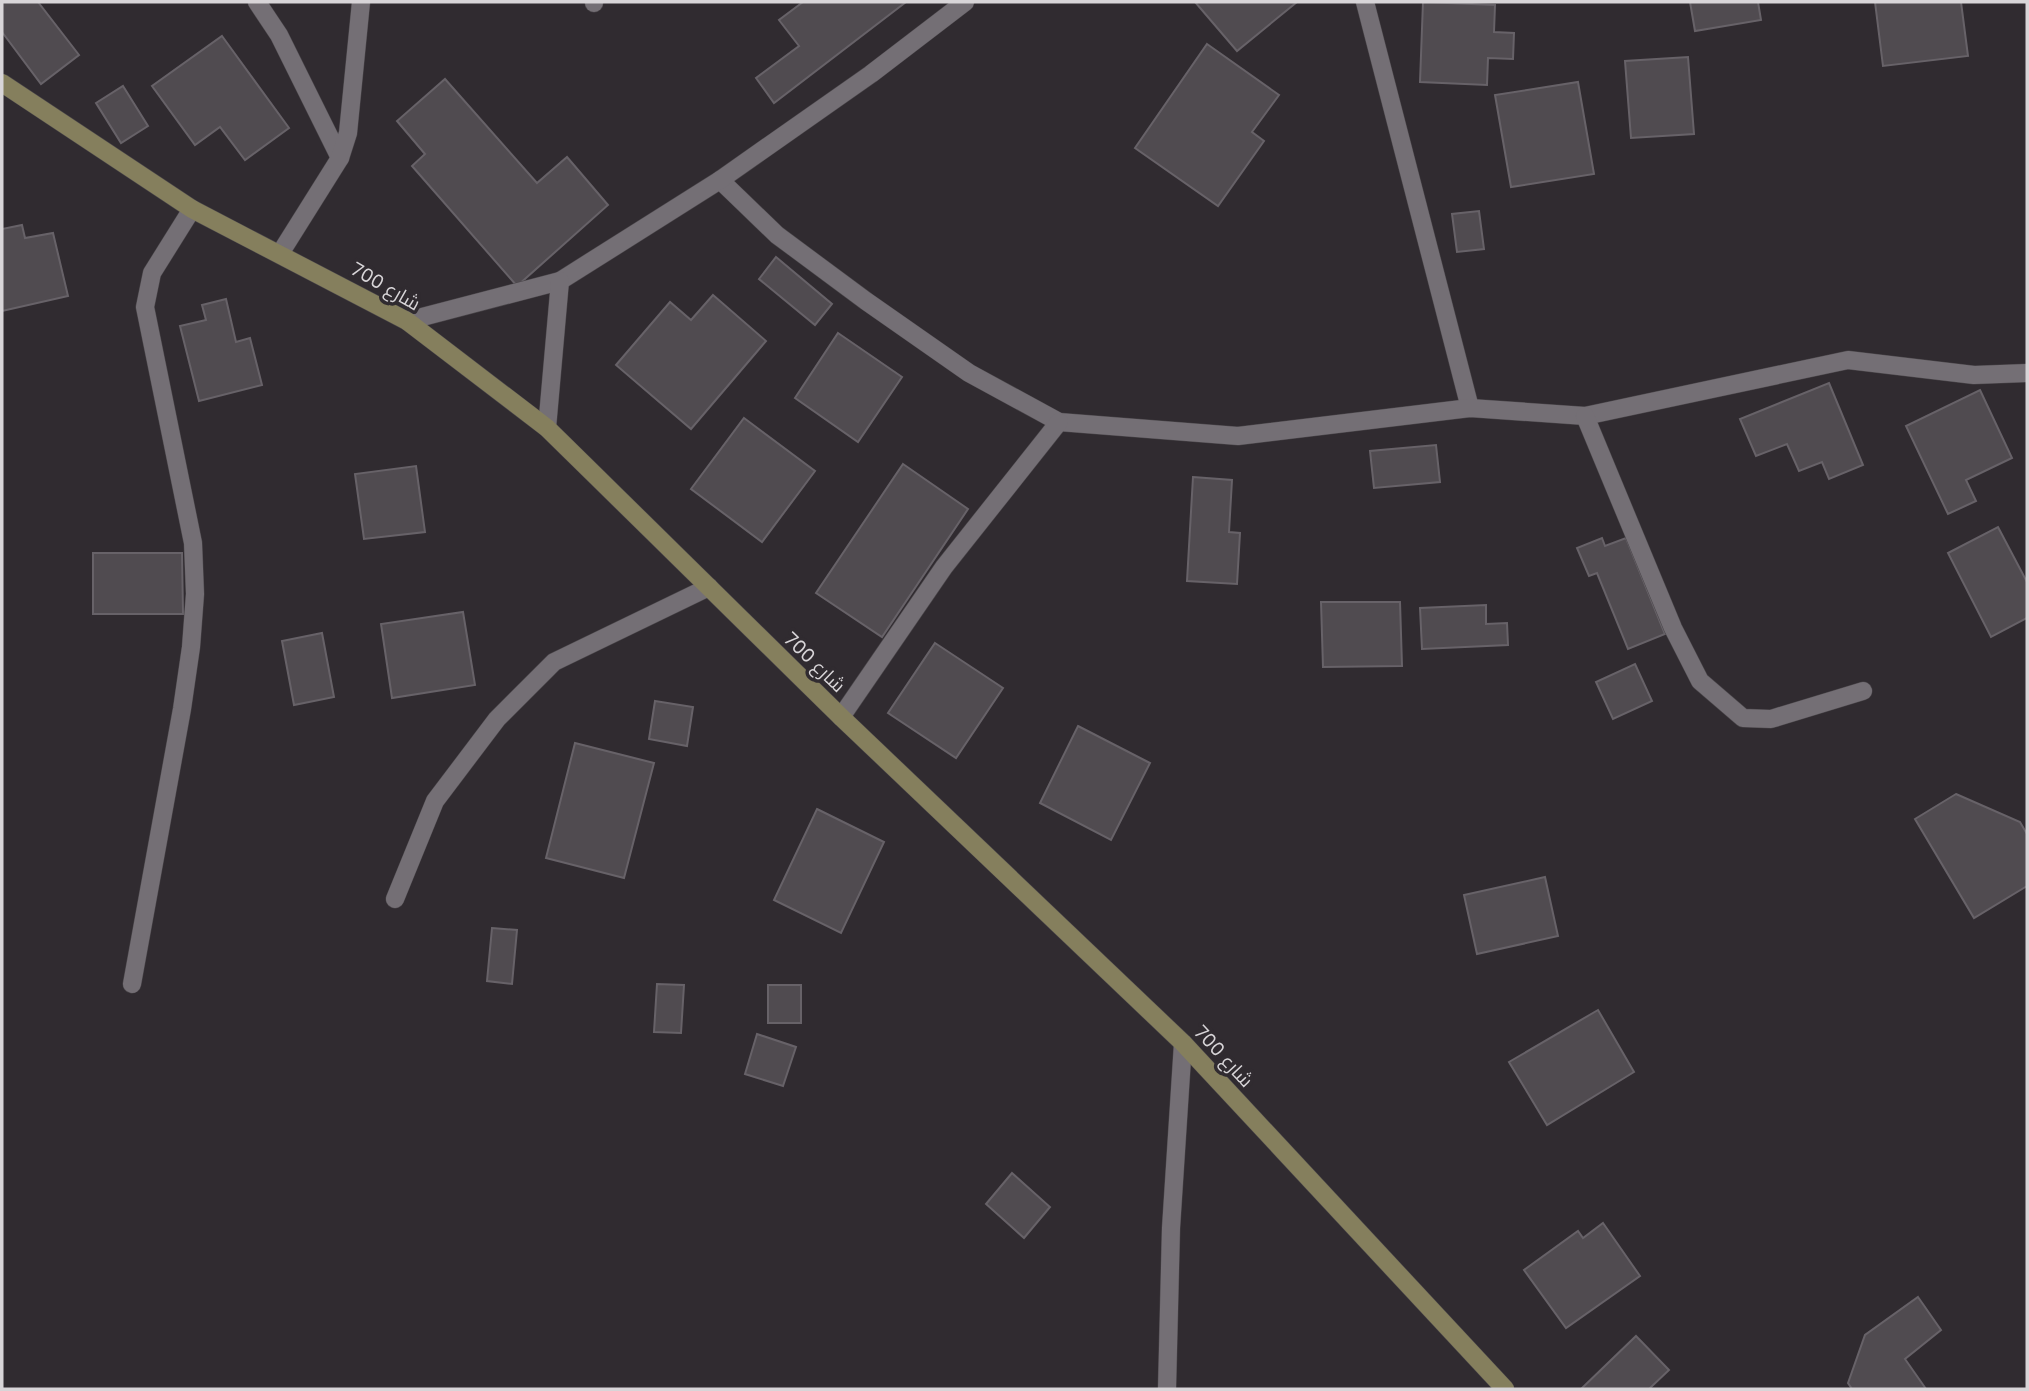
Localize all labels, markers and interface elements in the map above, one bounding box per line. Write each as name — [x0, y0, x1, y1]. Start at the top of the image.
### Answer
street label: شارع 700 — [346, 256, 425, 317]
street label: شارع 700 — [778, 626, 851, 699]
street label: شارع 700 — [1188, 1019, 1259, 1093]

